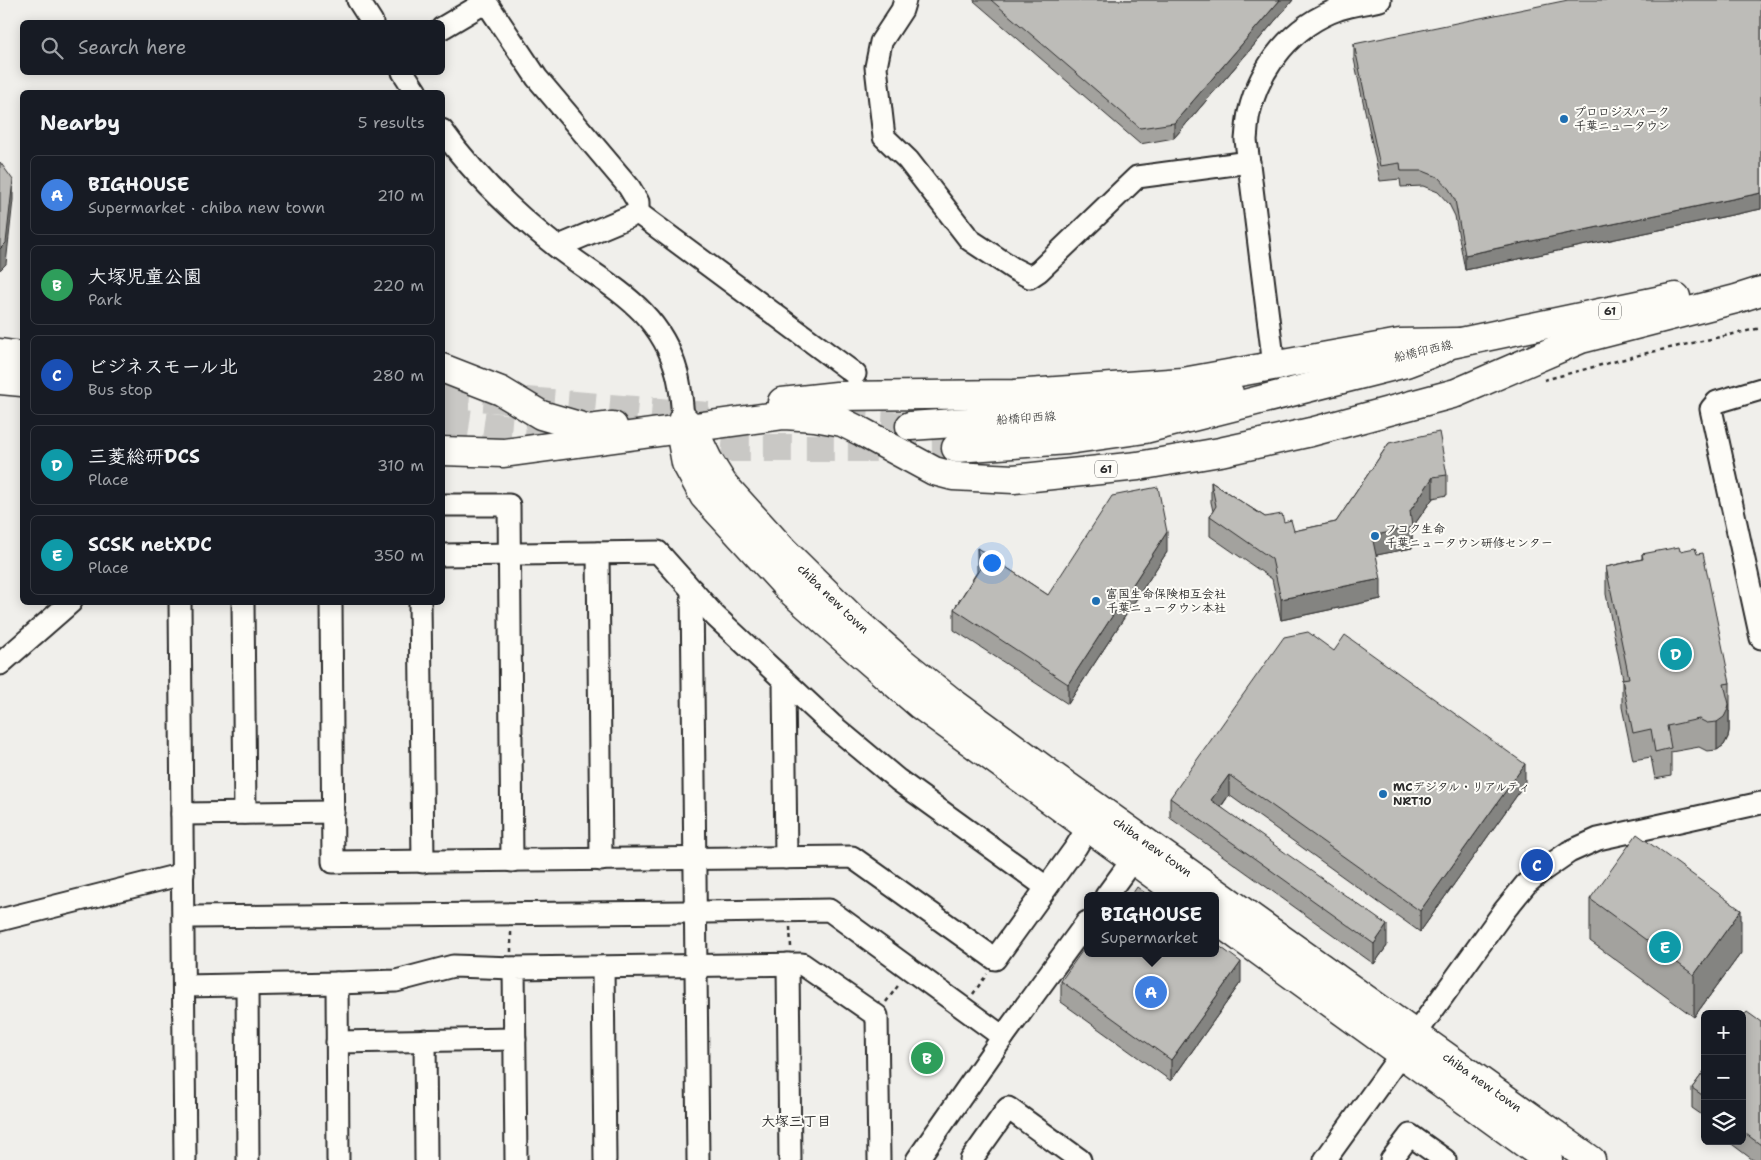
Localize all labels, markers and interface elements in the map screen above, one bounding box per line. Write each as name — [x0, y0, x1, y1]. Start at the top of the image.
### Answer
search box — [20, 20, 445, 75]
icon: search — [38, 34, 66, 62]
text: Search here — [78, 35, 187, 60]
place label: プロロジスパーク 千葉ニュータウン — [1574, 104, 1670, 134]
text: Nearby — [40, 109, 120, 137]
text: 5 results — [358, 112, 425, 133]
marker: プロロジスパーク 千葉ニュータウン — [1558, 113, 1570, 125]
text: BIGHOUSE — [88, 172, 189, 197]
text: A — [51, 185, 63, 206]
text: 210 m — [377, 185, 424, 206]
text: Supermarket · chiba new town — [88, 197, 325, 218]
text: 大塚児童公園 — [88, 264, 202, 289]
text: B — [52, 275, 62, 296]
text: 220 m — [372, 275, 424, 296]
text: Park — [88, 289, 122, 310]
road number: 61 — [1599, 302, 1621, 320]
street label: 船橋印西線 — [1392, 336, 1454, 366]
text: ビジネスモール北 — [88, 354, 238, 379]
text: C — [52, 365, 62, 386]
text: 280 m — [372, 365, 424, 386]
text: Bus stop — [88, 379, 153, 400]
street label: 船橋印西線 — [996, 408, 1056, 428]
text: 三菱総研DCS — [88, 444, 200, 469]
text: D — [51, 455, 63, 476]
text: 310 m — [377, 455, 424, 476]
road number: 61 — [1095, 460, 1117, 478]
text: Place — [88, 469, 129, 490]
place label: フコク生命 千葉ニュータウン研修センター — [1385, 521, 1553, 551]
marker: フコク生命 千葉ニュータウン研修センター — [1369, 530, 1381, 542]
text: SCSK netXDC — [88, 532, 212, 557]
text: E — [52, 545, 62, 566]
text: 350 m — [373, 545, 424, 566]
your location — [979, 550, 1005, 576]
text: Place — [88, 557, 129, 578]
street label: chiba new town — [794, 561, 872, 637]
place label: 富国生命保険相互会社 千葉ニュータウン本社 — [1106, 586, 1226, 616]
marker: 富国生命保険相互会社 千葉ニュータウン本社 — [1090, 595, 1102, 607]
pin: D — [1660, 635, 1692, 673]
place label: MCデジタル・リアルティ NRT10 — [1393, 779, 1531, 809]
marker: MCデジタル・リアルティ NRT10 — [1377, 788, 1389, 800]
street label: chiba new town — [1110, 813, 1195, 881]
pin: C — [1521, 846, 1553, 884]
popup — [1084, 892, 1219, 957]
text: BIGHOUSE — [1101, 902, 1202, 927]
text: Supermarket — [1101, 927, 1198, 948]
pin: E — [1649, 928, 1681, 966]
pin: A — [1135, 973, 1167, 1011]
map controls — [1701, 1010, 1746, 1145]
button: + — [1701, 1010, 1746, 1055]
pin: B — [911, 1039, 943, 1077]
street label: chiba new town — [1440, 1049, 1525, 1116]
button: − — [1701, 1055, 1746, 1100]
button: layers — [1701, 1100, 1746, 1145]
district label: 大塚三丁目 — [761, 1112, 831, 1130]

